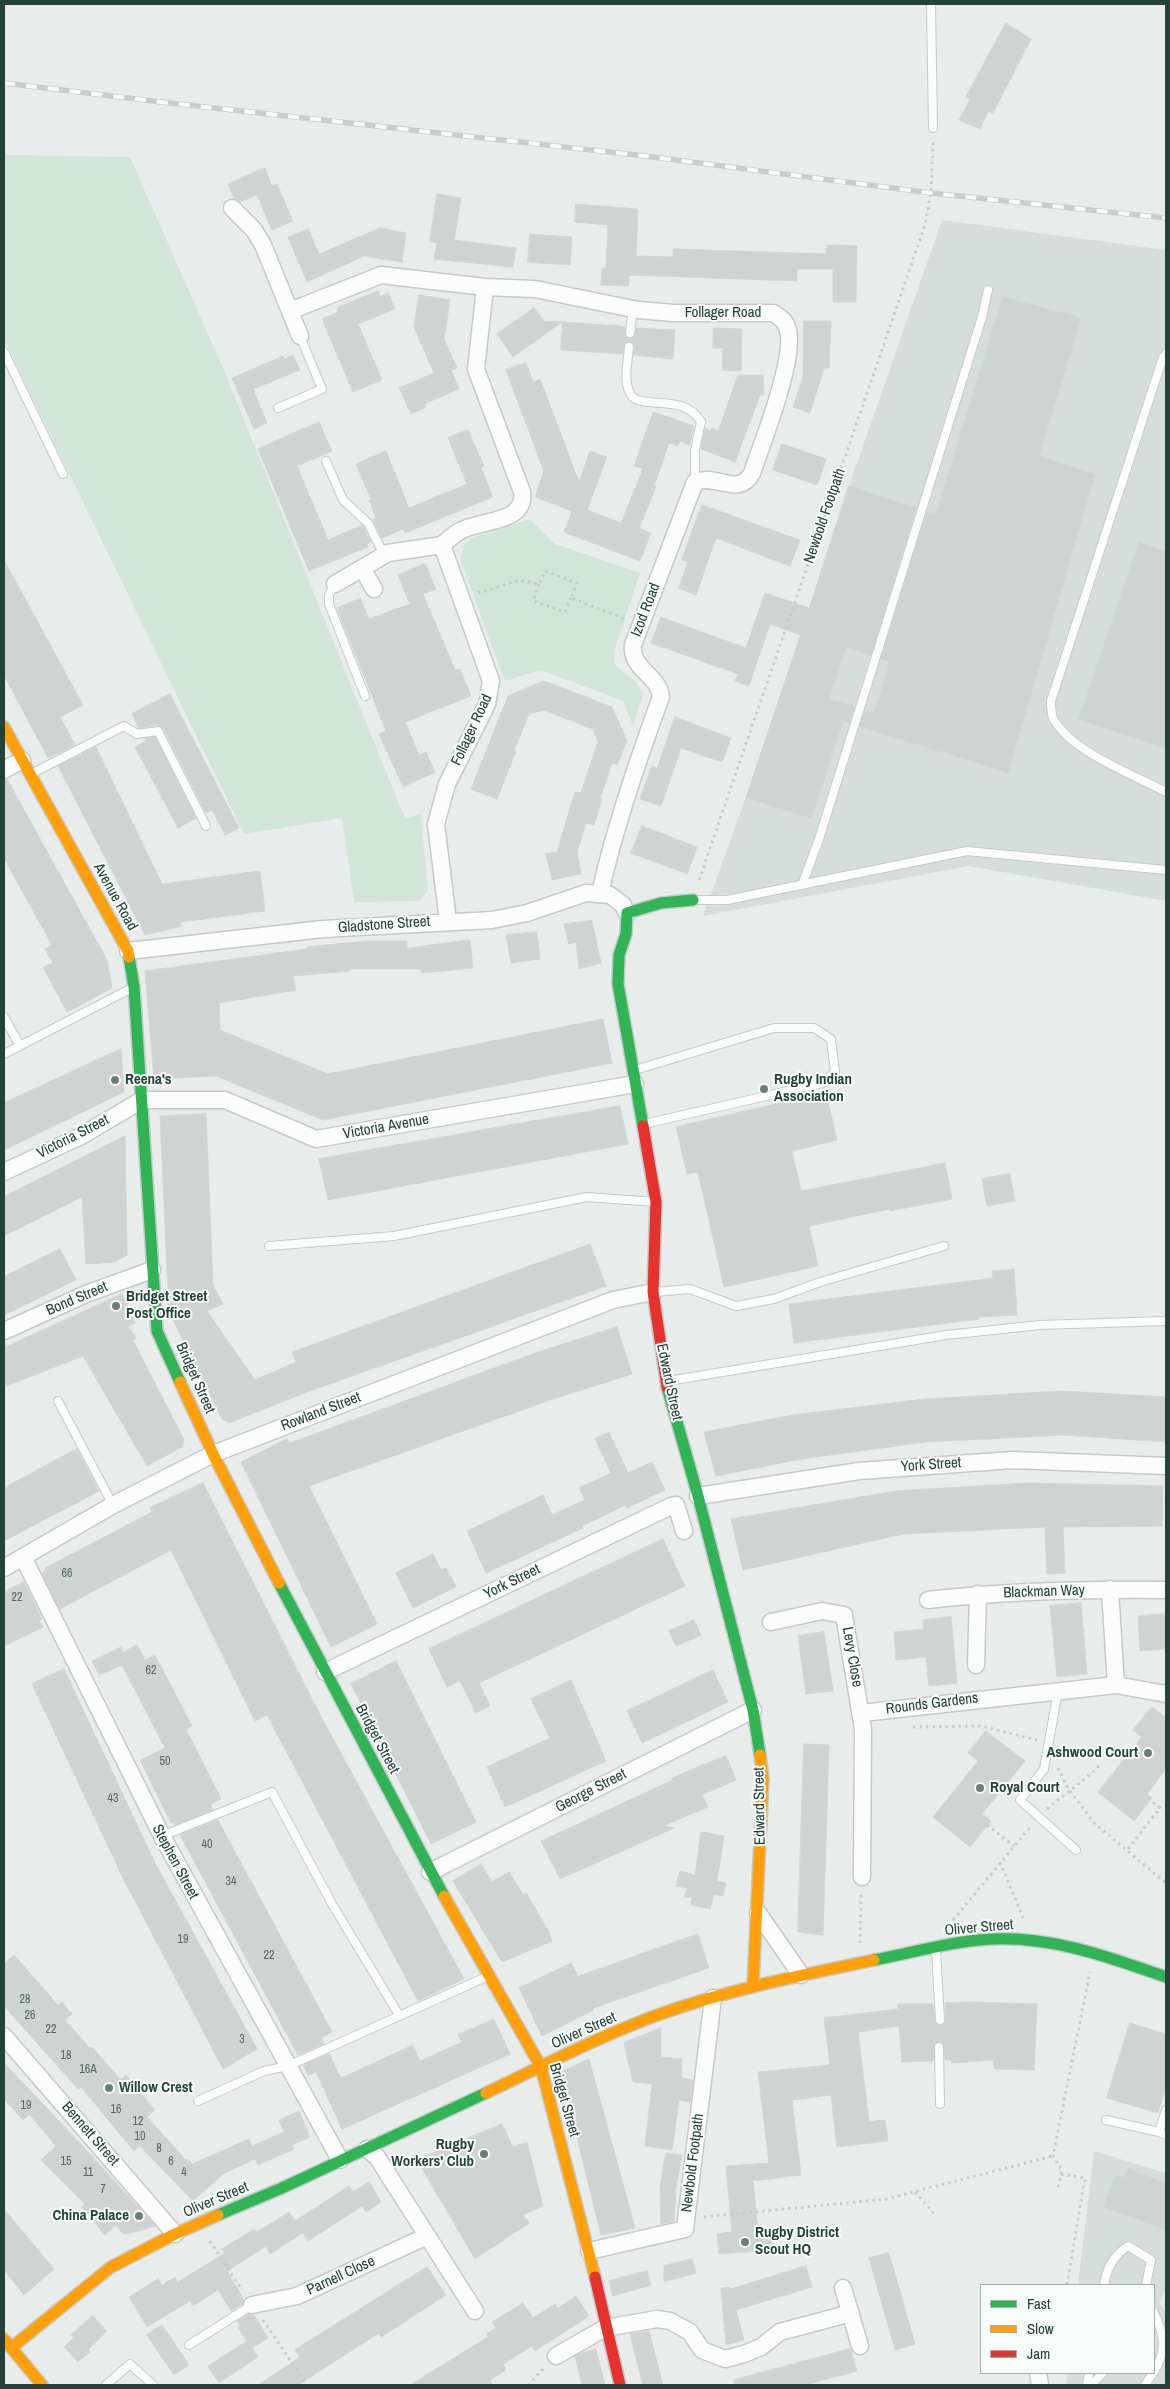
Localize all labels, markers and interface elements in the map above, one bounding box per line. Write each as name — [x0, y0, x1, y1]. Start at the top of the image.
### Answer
street label: Follager Road — [685, 304, 761, 322]
street label: Newbold Footpath — [800, 466, 850, 566]
street label: Izod Road — [628, 581, 664, 639]
street label: Follager Road — [448, 691, 496, 769]
street label: Avenue Road — [89, 860, 141, 934]
street label: Gladstone Street — [337, 913, 431, 937]
place label: Reena's — [125, 1071, 172, 1089]
place label: Rugby Indian Association — [774, 1071, 852, 1106]
marker: Reena's — [109, 1074, 121, 1086]
marker: Rugby Indian Association — [758, 1083, 770, 1095]
street label: Victoria Street — [34, 1111, 112, 1163]
street label: Victoria Avenue — [342, 1111, 430, 1143]
street label: Bond Street — [44, 1278, 110, 1320]
place label: Bridget Street Post Office — [126, 1288, 207, 1323]
marker: Bridget Street Post Office — [110, 1300, 122, 1312]
street label: Bridget Street — [171, 1340, 219, 1416]
street label: Edward Street — [652, 1342, 686, 1422]
street label: Rowland Street — [279, 1389, 363, 1435]
street label: York Street — [900, 1454, 962, 1476]
street label: York Street — [481, 1561, 543, 1603]
house number: 66 — [62, 1567, 72, 1581]
street label: Blackman Way — [1003, 1582, 1085, 1602]
house number: 22 — [12, 1591, 22, 1605]
street label: Levy Close — [838, 1625, 866, 1689]
house number: 62 — [146, 1664, 156, 1678]
street label: Rounds Gardens — [885, 1689, 979, 1719]
street label: Bridget Street — [351, 1701, 403, 1777]
place label: Ashwood Court — [1046, 1744, 1138, 1762]
marker: Ashwood Court — [1142, 1747, 1154, 1759]
house number: 50 — [160, 1755, 170, 1769]
street label: George Street — [552, 1765, 630, 1817]
street label: Edward Street — [750, 1767, 770, 1845]
place label: Royal Court — [990, 1779, 1060, 1797]
marker: Royal Court — [974, 1782, 986, 1794]
house number: 43 — [108, 1792, 118, 1806]
street label: Stephen Street — [148, 1822, 202, 1902]
house number: 40 — [202, 1838, 212, 1852]
house number: 34 — [226, 1875, 236, 1889]
street label: Oliver Street — [944, 1916, 1014, 1940]
house number: 19 — [178, 1933, 188, 1947]
house number: 22 — [264, 1949, 274, 1963]
house number: 28 — [20, 1993, 30, 2007]
house number: 26 — [25, 2009, 35, 2023]
street label: Oliver Street — [549, 2009, 619, 2053]
house number: 22 — [46, 2023, 56, 2037]
house number: 3 — [239, 2033, 245, 2047]
house number: 18 — [61, 2049, 71, 2063]
street label: Bridget Street — [545, 2061, 583, 2139]
house number: 16A — [79, 2063, 97, 2077]
place label: Willow Crest — [119, 2079, 193, 2097]
marker: Willow Crest — [103, 2082, 115, 2094]
street label: Bennett Street — [57, 2098, 123, 2170]
house number: 19 — [21, 2099, 31, 2113]
house number: 16 — [111, 2103, 121, 2117]
street label: Newbold Footpath — [678, 2113, 708, 2213]
house number: 12 — [133, 2115, 143, 2129]
house number: 10 — [135, 2130, 145, 2144]
place label: Rugby Workers' Club — [391, 2136, 474, 2171]
house number: 8 — [156, 2142, 162, 2156]
marker: Rugby Workers' Club — [478, 2148, 490, 2160]
house number: 15 — [61, 2155, 71, 2169]
house number: 6 — [168, 2155, 174, 2169]
house number: 11 — [83, 2166, 93, 2180]
house number: 4 — [181, 2166, 187, 2180]
street label: Oliver Street — [181, 2178, 251, 2222]
house number: 7 — [100, 2183, 106, 2197]
place label: China Palace — [52, 2207, 129, 2225]
marker: China Palace — [133, 2210, 145, 2222]
place label: Rugby District Scout HQ — [755, 2224, 839, 2259]
marker: Rugby District Scout HQ — [739, 2236, 751, 2248]
street label: Parnell Close — [304, 2252, 378, 2300]
legend — [980, 2284, 1155, 2374]
text: Fast — [1027, 2293, 1050, 2314]
text: Slow — [1027, 2318, 1054, 2339]
text: Jam — [1027, 2343, 1050, 2364]

